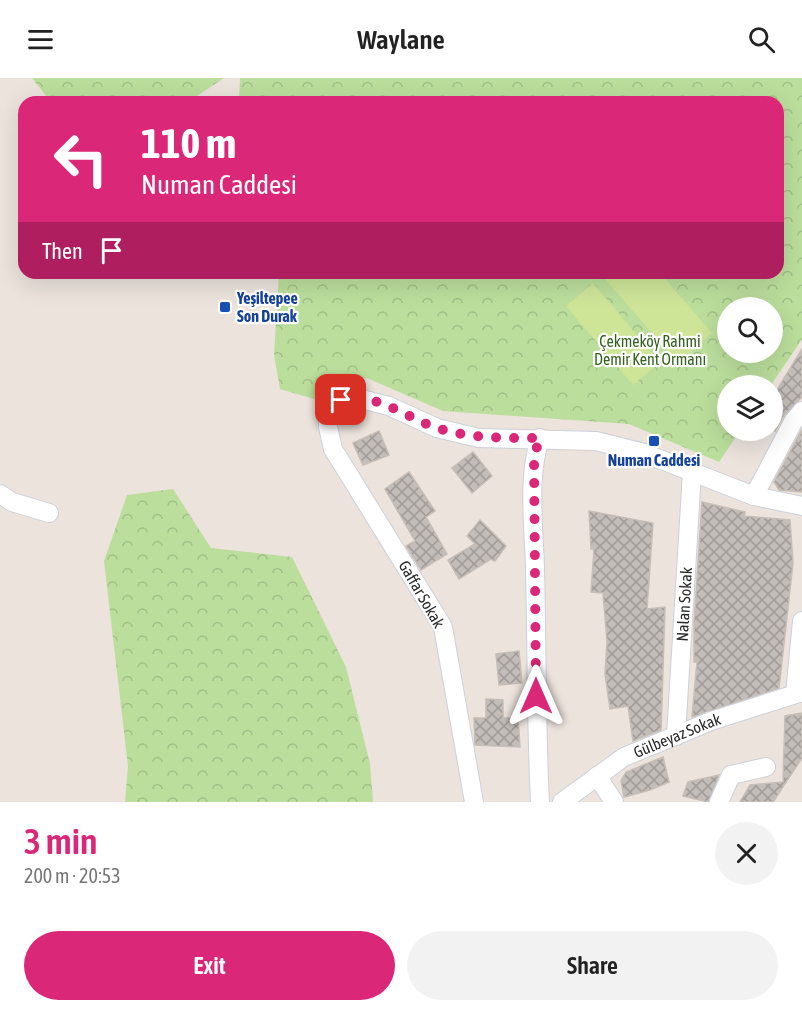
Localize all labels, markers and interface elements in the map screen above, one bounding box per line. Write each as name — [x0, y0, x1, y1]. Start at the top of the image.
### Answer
icon: menu — [24, 23, 57, 56]
icon: search — [745, 23, 778, 56]
text: Waylane — [357, 24, 445, 55]
text: 110 m — [141, 119, 236, 167]
icon: left — [42, 120, 120, 198]
text: Numan Caddesi — [141, 169, 297, 200]
icon: arrive — [95, 234, 128, 267]
text: Then — [42, 238, 83, 264]
place label: Yeşiltepee Son Durak — [236, 289, 298, 325]
map controls — [717, 297, 783, 441]
button: search — [717, 297, 783, 363]
marker: Yeşiltepee Son Durak — [218, 300, 232, 314]
park label: Çekmeköy Rahmi Demir Kent Ormanı — [594, 332, 706, 368]
pin — [315, 374, 366, 425]
button: layers — [717, 375, 783, 441]
icon: arrive — [324, 383, 357, 416]
marker: Numan Caddesi — [647, 434, 661, 448]
place label: Numan Caddesi — [608, 451, 701, 469]
street label: Gaffar Sokak — [396, 557, 448, 631]
street label: Nalan Sokak — [673, 567, 695, 642]
position arrow — [504, 664, 568, 728]
street label: Gülbeyaz Sokak — [631, 709, 723, 761]
text: 3 min — [24, 820, 98, 862]
button: close — [715, 822, 778, 885]
text: 200 m · 20:53 — [24, 864, 121, 887]
button: Exit — [24, 931, 395, 1000]
button: Share — [407, 931, 778, 1000]

